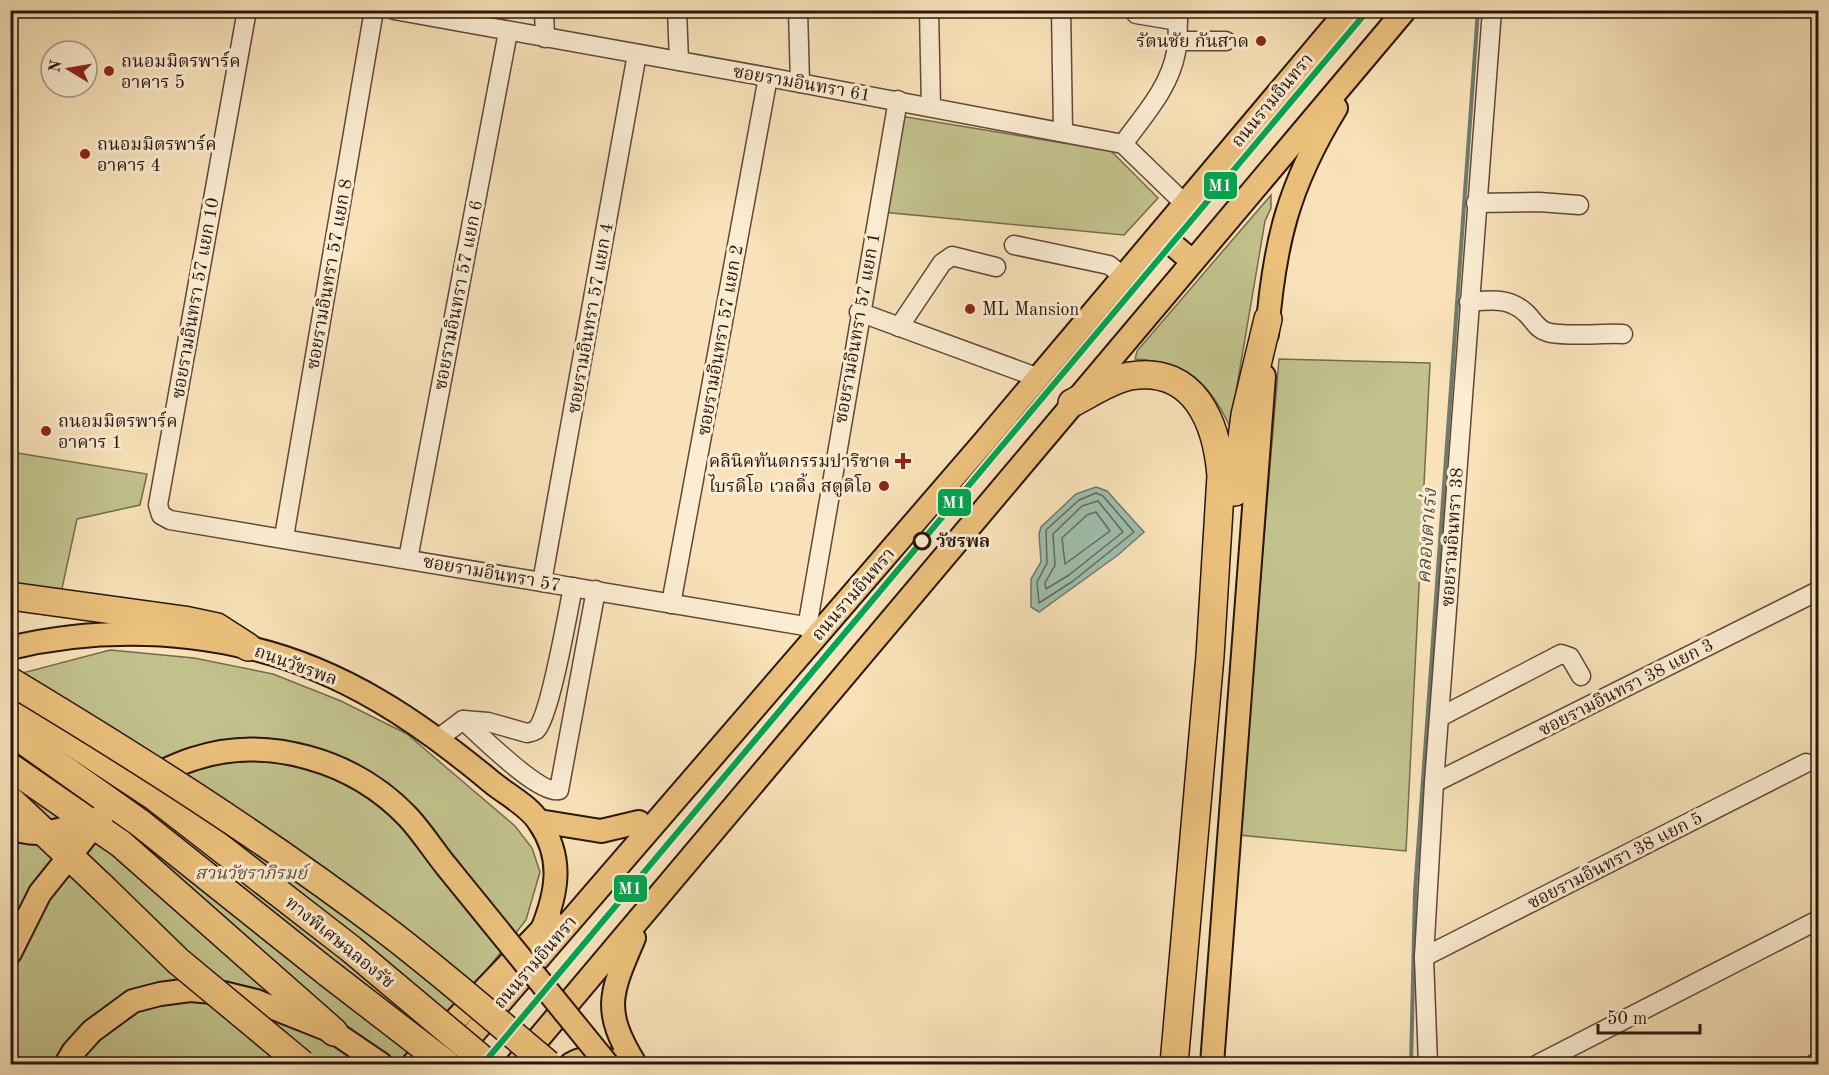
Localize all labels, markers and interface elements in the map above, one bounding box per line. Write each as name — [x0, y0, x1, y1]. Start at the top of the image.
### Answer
place label: รัตนชัย กันสาด — [1136, 32, 1249, 51]
marker: รัตนชัย กันสาด — [1254, 34, 1268, 48]
north arrow — [39, 39, 99, 99]
place label: ถนอมมิตรพาร์ค อาคาร 5 — [121, 50, 241, 92]
street label: ถนนรามอินทรา — [1229, 50, 1317, 151]
text: N — [47, 58, 65, 74]
street label: ซอยรามอินทรา 61 — [732, 63, 872, 105]
marker: ถนอมมิตรพาร์ค อาคาร 5 — [102, 64, 116, 78]
place label: ถนอมมิตรพาร์ค อาคาร 4 — [97, 133, 217, 175]
marker: ถนอมมิตรพาร์ค อาคาร 4 — [78, 147, 92, 161]
line badge: M1 — [1203, 171, 1238, 200]
street label: ซอยรามอินทรา 57 แยก 8 — [304, 177, 356, 371]
text: M1 — [1208, 179, 1232, 195]
street label: ซอยรามอินทรา 57 แยก 10 — [169, 196, 223, 400]
street label: ซอยรามอินทรา 57 แยก 6 — [432, 199, 486, 392]
street label: ซอยรามอินทรา 57 แยก 4 — [565, 221, 617, 415]
street label: ซอยรามอินทรา 57 แยก 1 — [832, 231, 884, 425]
street label: ซอยรามอินทรา 57 แยก 2 — [695, 243, 747, 437]
place label: ML Mansion — [982, 301, 1079, 319]
marker: ML Mansion — [963, 302, 977, 316]
place label: ถนอมมิตรพาร์ค อาคาร 1 — [58, 410, 178, 452]
marker: ถนอมมิตรพาร์ค อาคาร 1 — [39, 424, 53, 438]
place label: คลินิคทันตกรรมปาริชาต — [709, 452, 890, 471]
marker: คลินิคทันตกรรมปาริชาต — [894, 452, 912, 470]
street label: ซอยรามอินทรา 38 — [1439, 467, 1467, 607]
place label: ไบรดิโอ เวลดิ้ง สตูดิโอ — [708, 472, 872, 497]
marker: ไบรดิโอ เวลดิ้ง สตูดิโอ — [877, 479, 891, 493]
water label: คลองตาเร่ง — [1412, 487, 1441, 585]
line badge: M1 — [937, 488, 972, 517]
text: M1 — [942, 496, 966, 512]
marker: วัชรพล — [913, 532, 931, 550]
place label: วัชรพล — [936, 532, 990, 551]
street label: ถนนรามอินทรา — [809, 545, 899, 644]
street label: ซอยรามอินทรา 57 — [422, 553, 562, 595]
street label: ซอยรามอินทรา 38 แยก 3 — [1536, 636, 1717, 740]
street label: ถนนวัชรพล — [252, 642, 340, 689]
street label: ซอยรามอินทรา 38 แยก 5 — [1525, 809, 1706, 913]
park label: สวนวัชราภิรมย์ — [195, 862, 311, 883]
line badge: M1 — [613, 874, 648, 903]
text: M1 — [618, 882, 642, 898]
street label: ทางพิเศษฉลองรัช — [281, 893, 398, 992]
street label: ถนนรามอินทรา — [491, 913, 581, 1012]
scale bar — [1598, 997, 1700, 1035]
text: 50 m — [1607, 1010, 1647, 1028]

